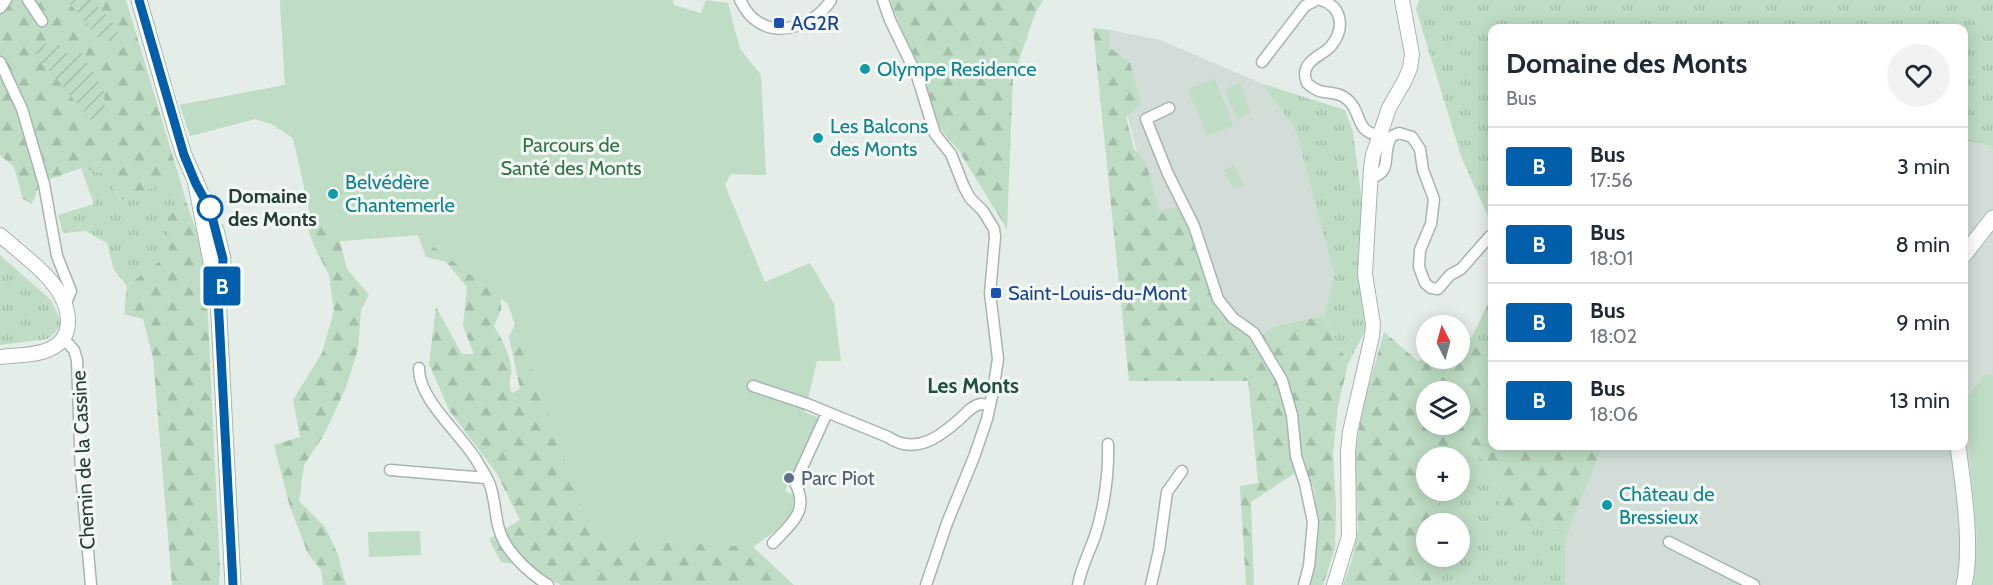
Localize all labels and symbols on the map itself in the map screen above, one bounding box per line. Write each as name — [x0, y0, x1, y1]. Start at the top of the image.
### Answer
place label: AG2R — [791, 11, 839, 35]
marker: AG2R — [772, 16, 786, 30]
place label: Olympe Residence — [877, 57, 1037, 81]
marker: Olympe Residence — [858, 62, 872, 76]
place label: Les Balcons des Monts — [830, 114, 928, 161]
marker: Les Balcons des Monts — [811, 131, 825, 145]
park label: Parcours de Santé des Monts — [501, 133, 641, 180]
place label: Belvédère Chantemerle — [345, 170, 455, 217]
place label: Domaine des Monts — [228, 184, 317, 231]
marker: Belvédère Chantemerle — [326, 187, 340, 201]
marker: Domaine des Monts — [197, 195, 223, 221]
line badge: B — [202, 266, 242, 306]
place label: Saint-Louis-du-Mont — [1008, 281, 1187, 305]
marker: Saint-Louis-du-Mont — [989, 286, 1003, 300]
north arrow — [1416, 315, 1470, 369]
street label: Chemin de la Cassine — [66, 370, 100, 550]
district label: Les Monts — [927, 373, 1019, 398]
place label: Parc Piot — [801, 466, 875, 490]
marker: Parc Piot — [782, 471, 796, 485]
place label: Château de Bressieux — [1619, 482, 1714, 529]
marker: Château de Bressieux — [1600, 498, 1614, 512]

